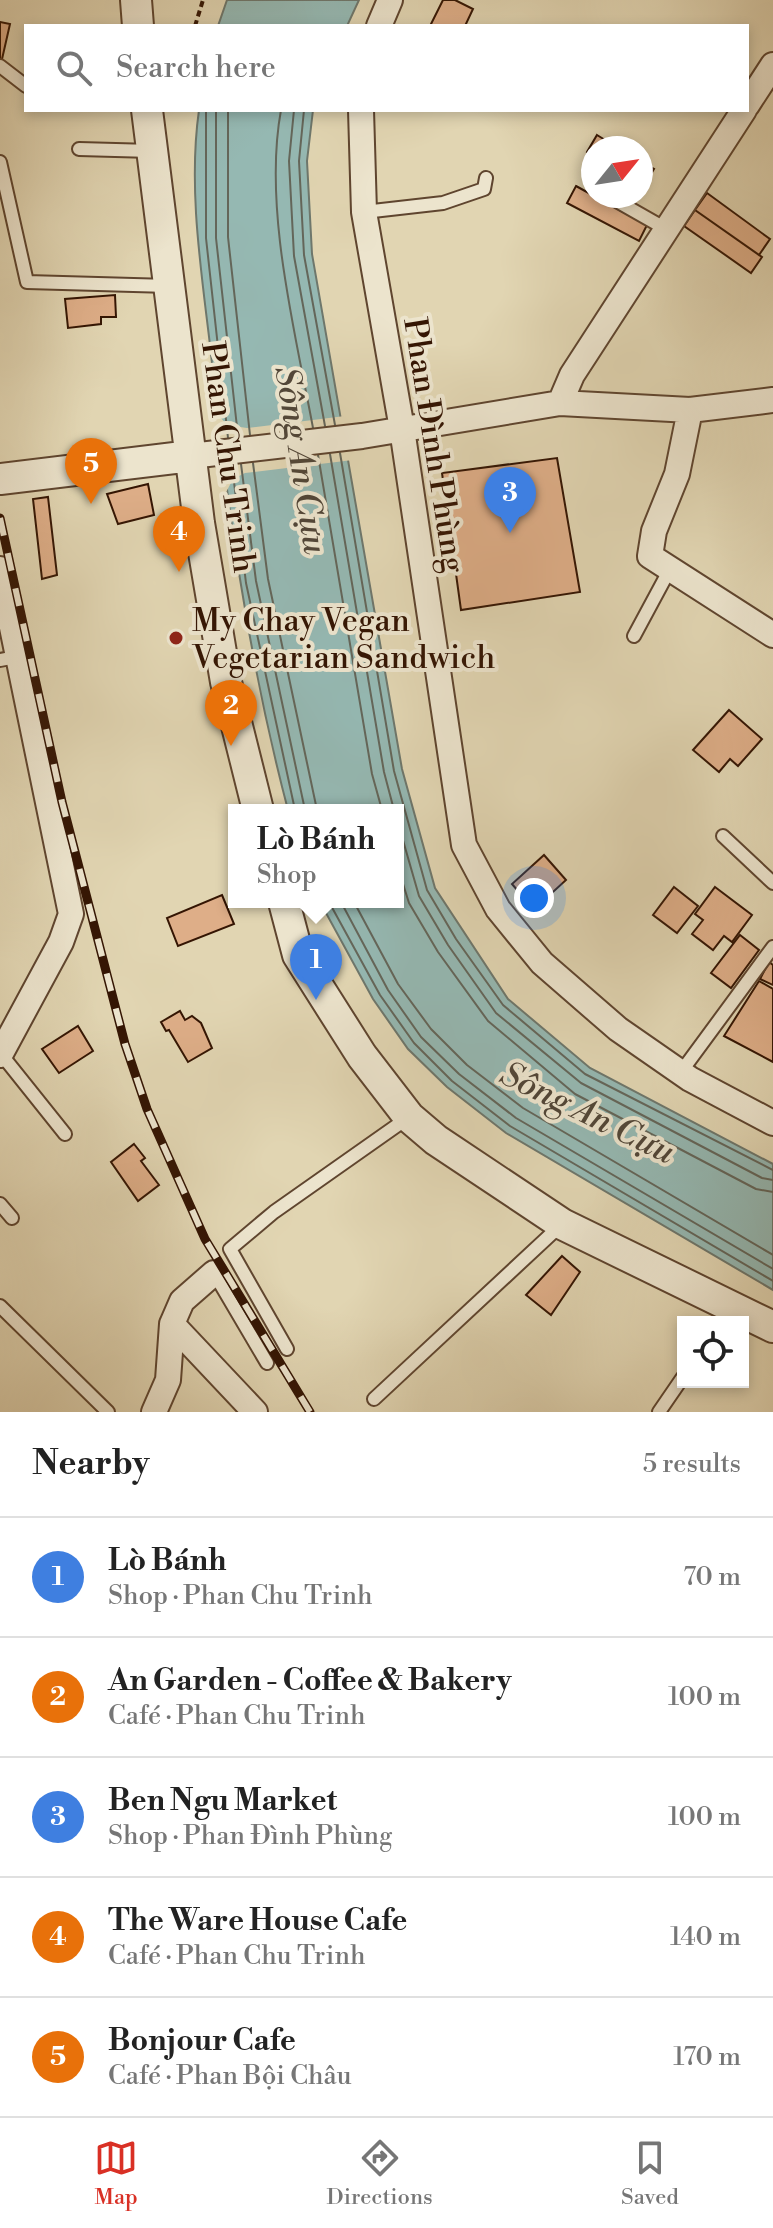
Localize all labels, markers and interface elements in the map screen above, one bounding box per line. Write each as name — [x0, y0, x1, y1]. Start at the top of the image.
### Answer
search box — [24, 24, 749, 112]
icon: search — [52, 46, 96, 90]
text: Search here — [116, 49, 276, 87]
north arrow — [581, 136, 653, 208]
street label: Phan Đình Phùng — [394, 315, 474, 576]
street label: Phan Chu Trinh — [192, 339, 264, 575]
water label: Sông An Cựu — [264, 363, 336, 558]
pin: 5 — [65, 438, 117, 504]
pin: 3 — [484, 467, 536, 533]
pin: 4 — [153, 506, 205, 572]
place label: My Chay Vegan Vegetarian Sandwich — [191, 601, 495, 678]
marker: My Chay Vegan Vegetarian Sandwich — [167, 629, 185, 647]
pin: 2 — [205, 680, 257, 746]
popup — [228, 804, 404, 908]
text: Lò Bánh — [257, 821, 375, 859]
text: Shop — [257, 859, 317, 891]
your location — [514, 878, 554, 918]
pin: 1 — [290, 934, 342, 1000]
water label: Sông An Cựu — [493, 1053, 682, 1174]
map controls — [677, 1316, 749, 1388]
button: locate — [677, 1316, 749, 1388]
text: Nearby — [32, 1443, 150, 1485]
text: 5 results — [643, 1448, 741, 1480]
text: Lò Bánh — [108, 1542, 227, 1580]
text: 1 — [52, 1561, 64, 1593]
text: 70 m — [683, 1561, 741, 1593]
text: Shop · Phan Chu Trinh — [108, 1580, 372, 1612]
text: An Garden - Coffee & Bakery — [108, 1662, 512, 1700]
text: 2 — [50, 1681, 66, 1713]
text: 100 m — [668, 1681, 741, 1713]
text: Café · Phan Chu Trinh — [108, 1700, 365, 1732]
text: Ben Ngu Market — [108, 1782, 337, 1820]
text: 3 — [50, 1801, 66, 1833]
text: 100 m — [668, 1801, 741, 1833]
text: Shop · Phan Đình Phùng — [108, 1820, 393, 1852]
text: The Ware House Cafe — [108, 1902, 407, 1940]
text: 4 — [49, 1921, 67, 1953]
text: 140 m — [670, 1921, 741, 1953]
text: Café · Phan Chu Trinh — [108, 1940, 365, 1972]
text: Bonjour Cafe — [108, 2022, 296, 2060]
text: 5 — [50, 2041, 66, 2073]
text: 170 m — [673, 2041, 741, 2073]
text: Café · Phan Bội Châu — [108, 2060, 352, 2092]
tab: Map — [94, 2136, 138, 2211]
tab: Directions — [327, 2136, 433, 2211]
tab: Saved — [621, 2136, 679, 2211]

